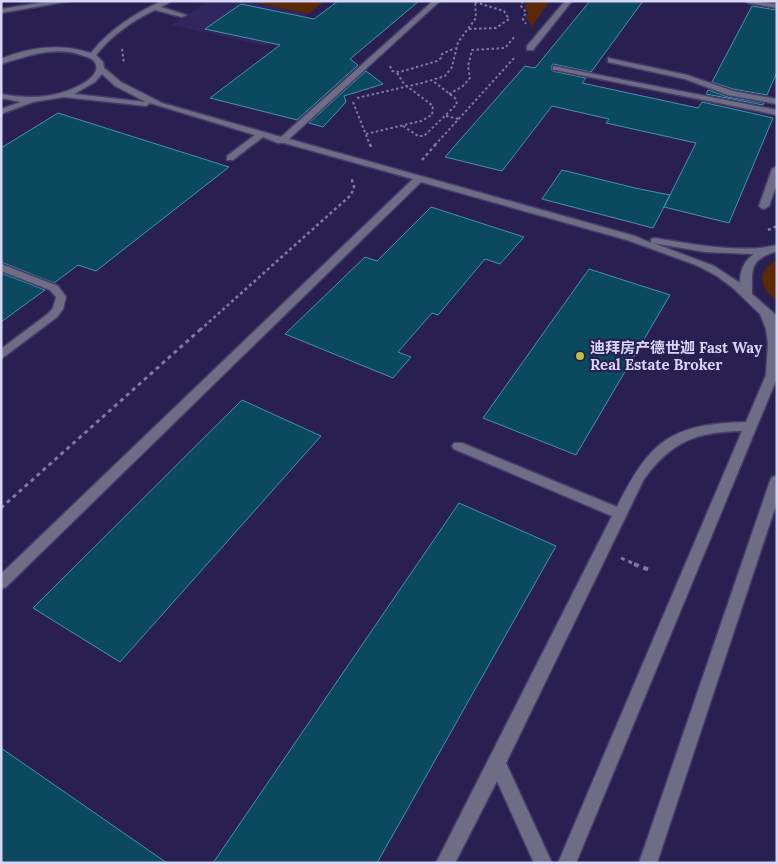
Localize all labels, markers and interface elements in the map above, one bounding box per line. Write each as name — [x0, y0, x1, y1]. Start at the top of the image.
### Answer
place label: 迪拜房产德世迦 Fast Way Real Estate Broker — [590, 338, 763, 374]
marker: 迪拜房产德世迦 Fast Way Real Estate Broker — [574, 350, 586, 362]

